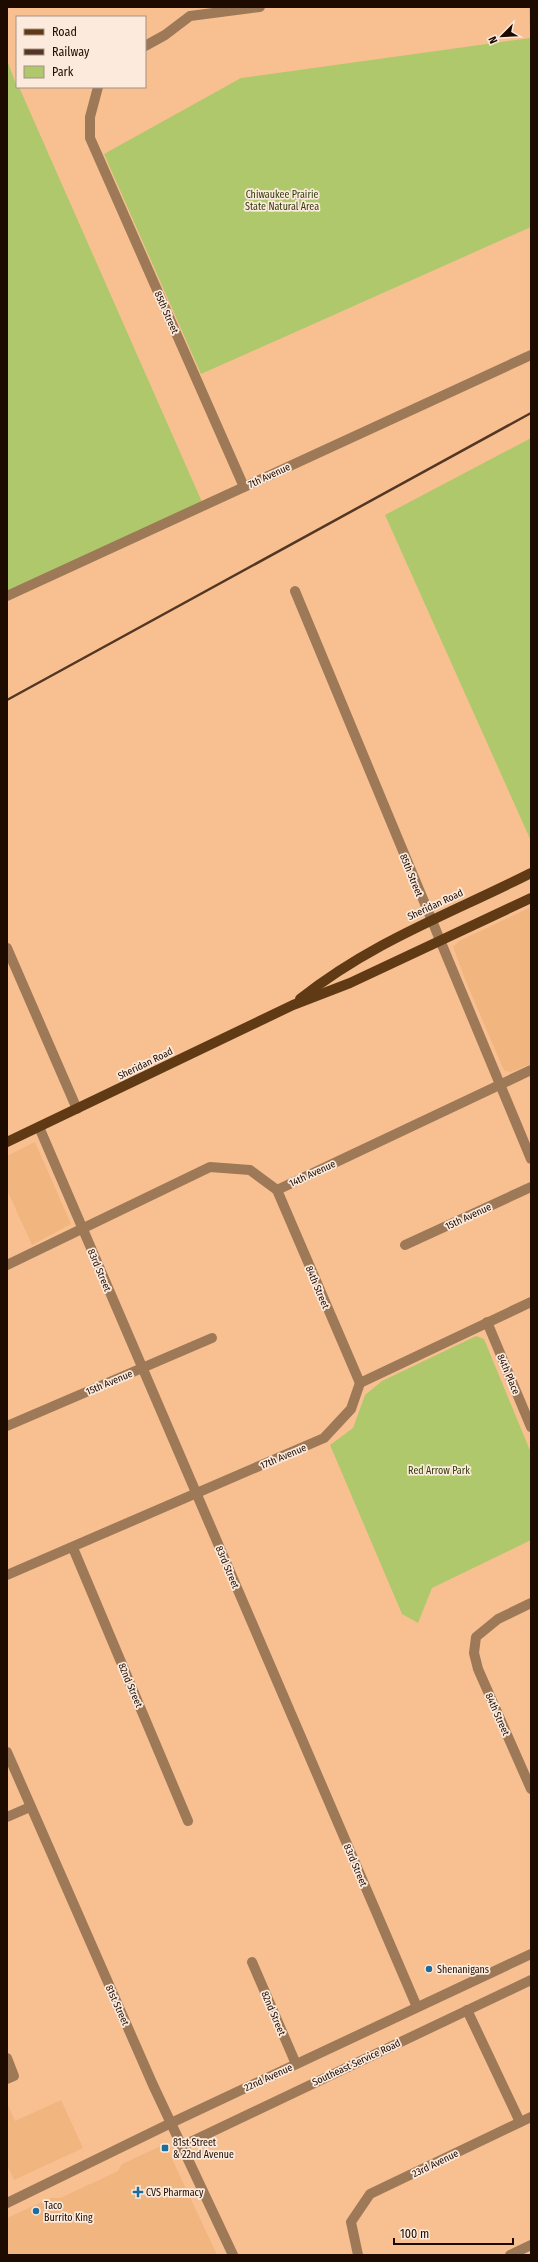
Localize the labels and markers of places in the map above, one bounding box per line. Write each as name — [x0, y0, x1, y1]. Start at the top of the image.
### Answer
marker: Shenanigans — [424, 1964, 434, 1974]
place label: Shenanigans — [437, 1964, 489, 1976]
place label: 81st Street & 22nd Avenue — [173, 2137, 234, 2161]
marker: 81st Street & 22nd Avenue — [160, 2143, 170, 2153]
marker: CVS Pharmacy — [133, 2187, 143, 2197]
place label: CVS Pharmacy — [146, 2187, 204, 2199]
place label: Taco Burrito King — [44, 2200, 93, 2224]
marker: Taco Burrito King — [31, 2206, 41, 2216]

